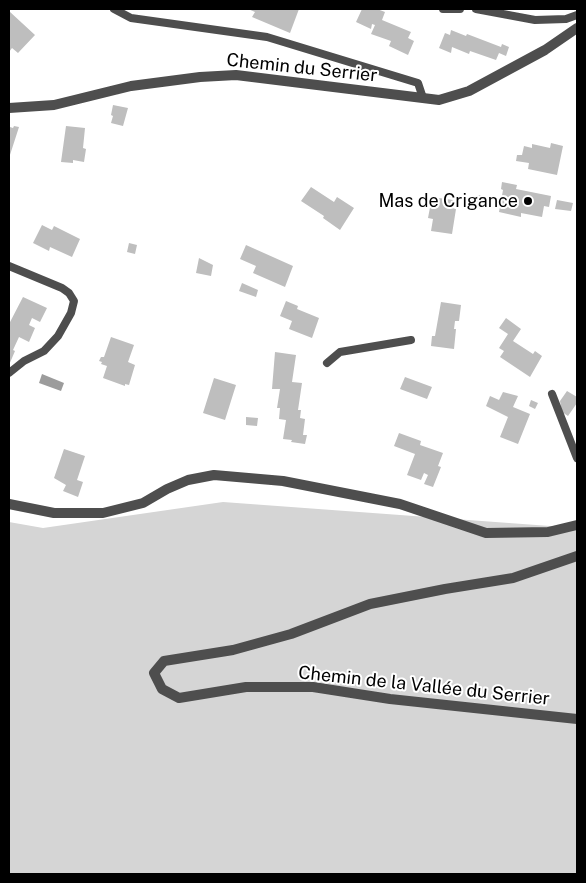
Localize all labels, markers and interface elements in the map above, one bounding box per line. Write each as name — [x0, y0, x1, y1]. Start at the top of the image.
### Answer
street label: Chemin du Serrier — [226, 49, 378, 87]
place label: Mas de Crigance — [378, 190, 518, 212]
marker: Mas de Crigance — [522, 195, 534, 207]
street label: Chemin de la Vallée du Serrier — [297, 662, 551, 710]

